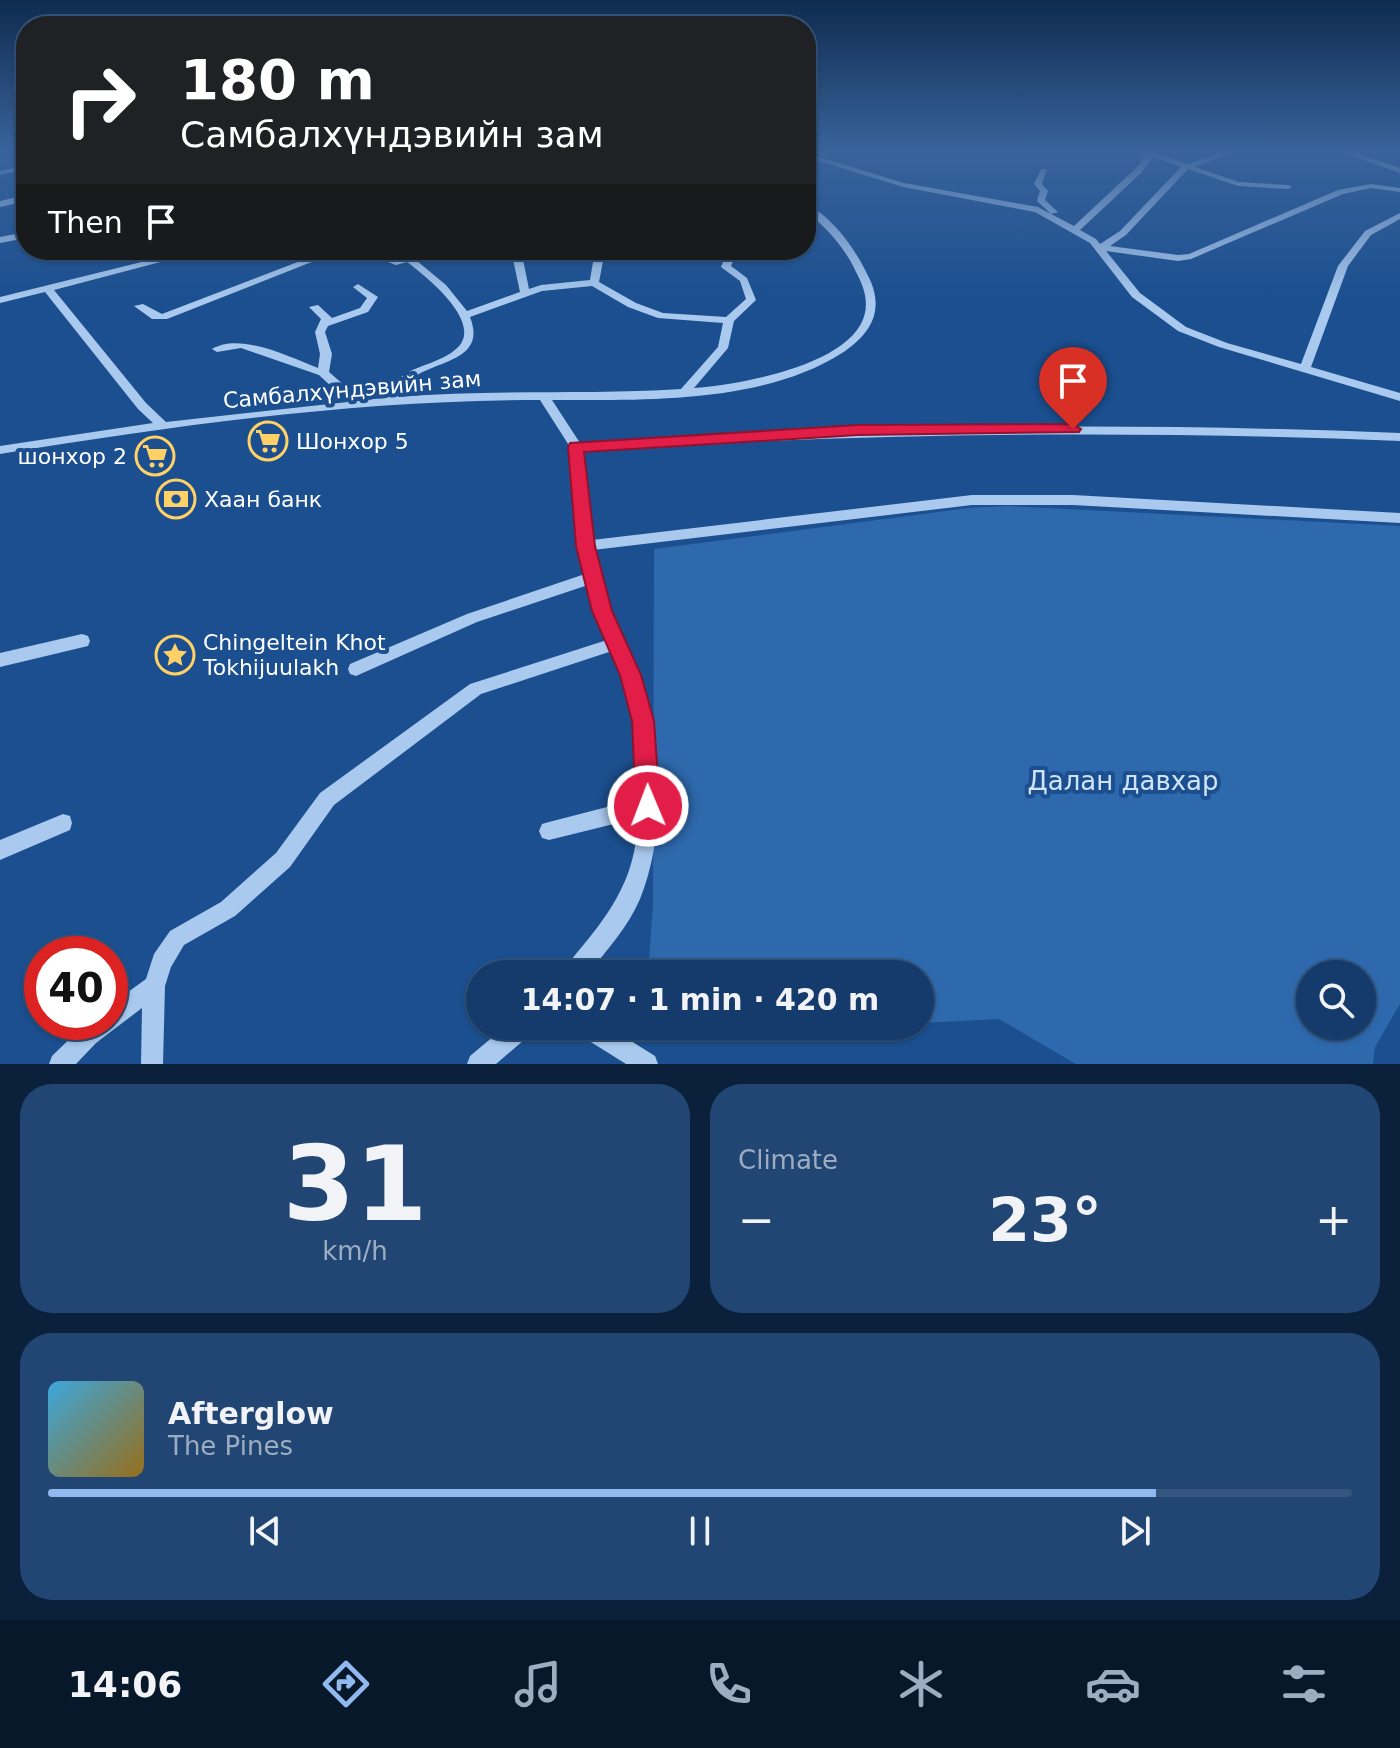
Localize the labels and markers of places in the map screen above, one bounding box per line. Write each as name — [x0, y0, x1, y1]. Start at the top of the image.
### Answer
pin — [1039, 347, 1107, 429]
supermarket icon: Шонхор 5 — [247, 420, 289, 462]
place label: Шонхор 5 — [296, 429, 409, 454]
supermarket icon: шонхор 2 — [134, 435, 176, 477]
place label: шонхор 2 — [18, 444, 127, 469]
bank icon: Хаан банк — [155, 478, 197, 520]
place label: Хаан банк — [204, 487, 322, 512]
place label: Chingeltein Khot Tokhijuulakh — [202, 630, 386, 680]
place icon: Chingeltein Khot Tokhijuulakh — [154, 634, 196, 676]

